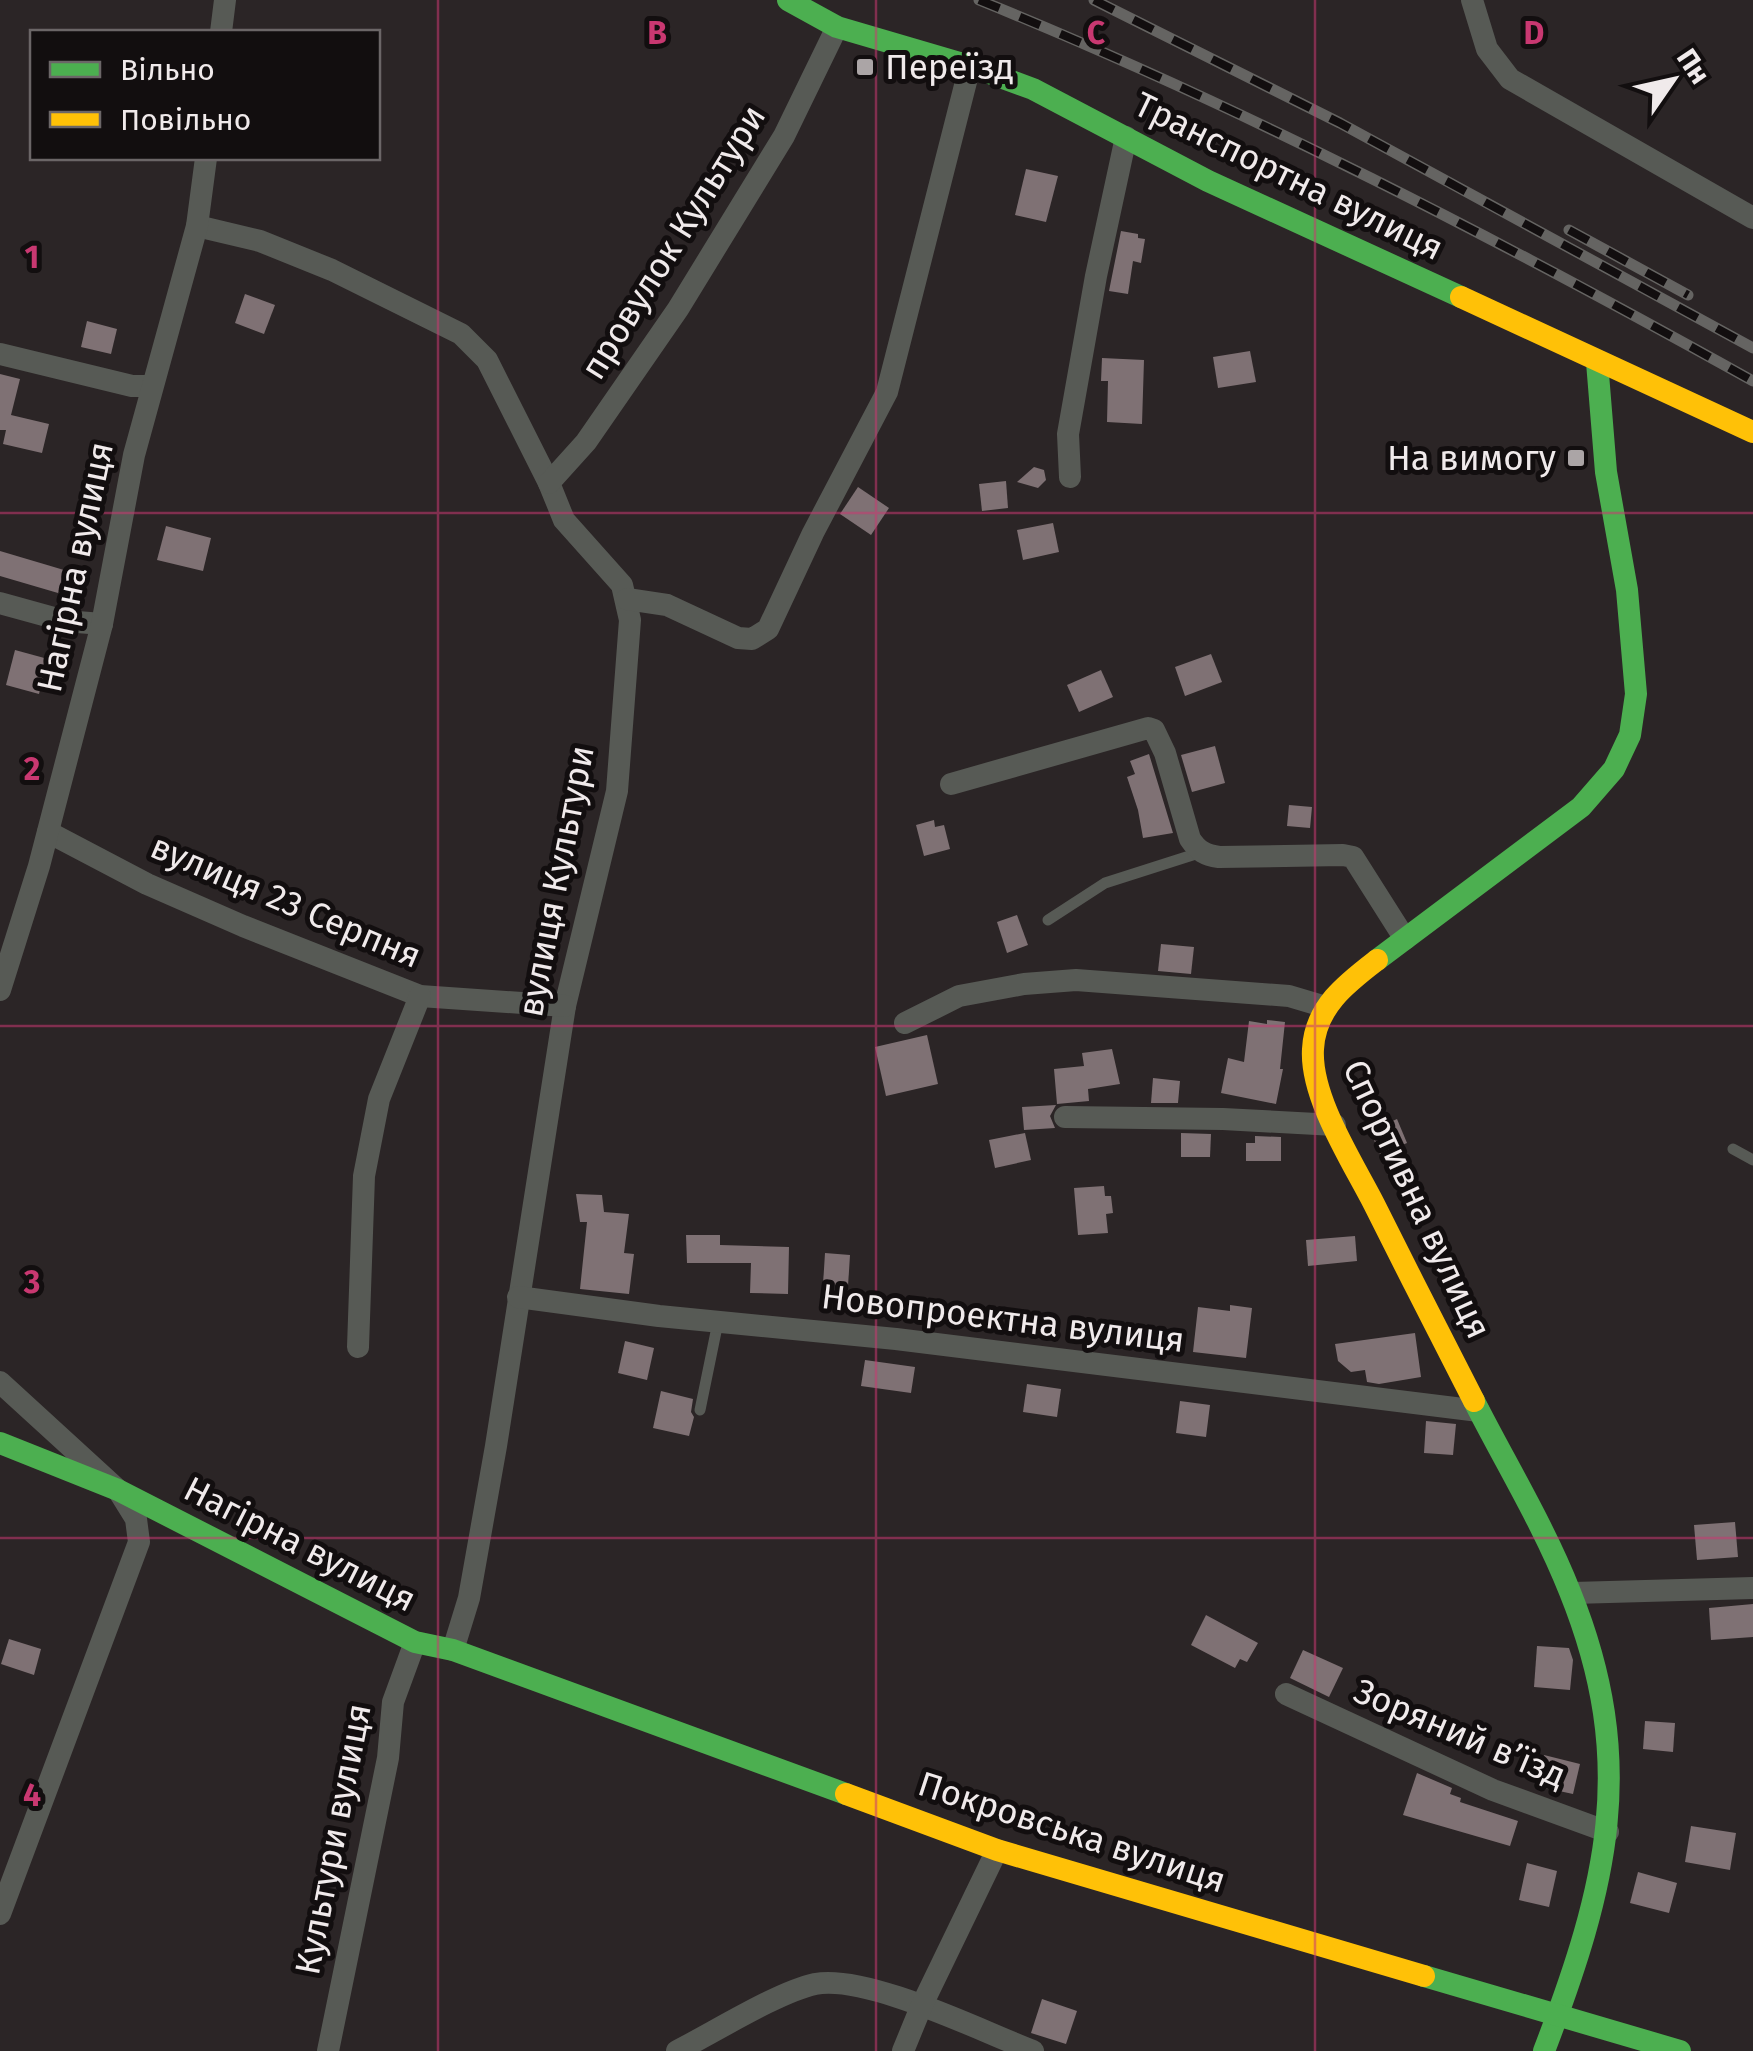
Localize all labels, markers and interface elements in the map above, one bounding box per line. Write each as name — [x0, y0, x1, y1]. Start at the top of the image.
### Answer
text: B — [647, 14, 667, 52]
text: C — [1087, 14, 1106, 52]
text: D — [1524, 14, 1544, 52]
legend — [30, 30, 380, 160]
north arrow — [1623, 30, 1723, 130]
text: Пн — [1670, 43, 1717, 90]
place label: Переїзд — [885, 46, 1014, 88]
text: Вільно — [120, 52, 215, 88]
marker: Переїзд — [854, 56, 876, 78]
street label: Транспортна вулиця — [1128, 83, 1450, 269]
street label: провулок Культури — [572, 97, 774, 387]
text: Повільно — [120, 102, 251, 138]
text: 1 — [25, 238, 39, 276]
place label: На вимогу — [1387, 437, 1556, 479]
street label: Нагірна вулиця — [28, 438, 122, 696]
marker: На вимогу — [1565, 447, 1587, 469]
street label: вулиця Культури — [509, 742, 603, 1020]
text: 2 — [24, 750, 40, 788]
street label: вулиця 23 Серпня — [144, 825, 428, 977]
street label: Спортивна вулиця — [1334, 1053, 1500, 1345]
text: 3 — [23, 1263, 40, 1301]
street label: Новопроектна вулиця — [819, 1275, 1187, 1361]
street label: Нагірна вулиця — [177, 1467, 423, 1621]
street label: Зоряний в’їзд — [1348, 1670, 1572, 1796]
street label: Культури вулиця — [286, 1700, 380, 1978]
street label: Покровська вулиця — [913, 1762, 1231, 1902]
text: 4 — [23, 1776, 41, 1814]

